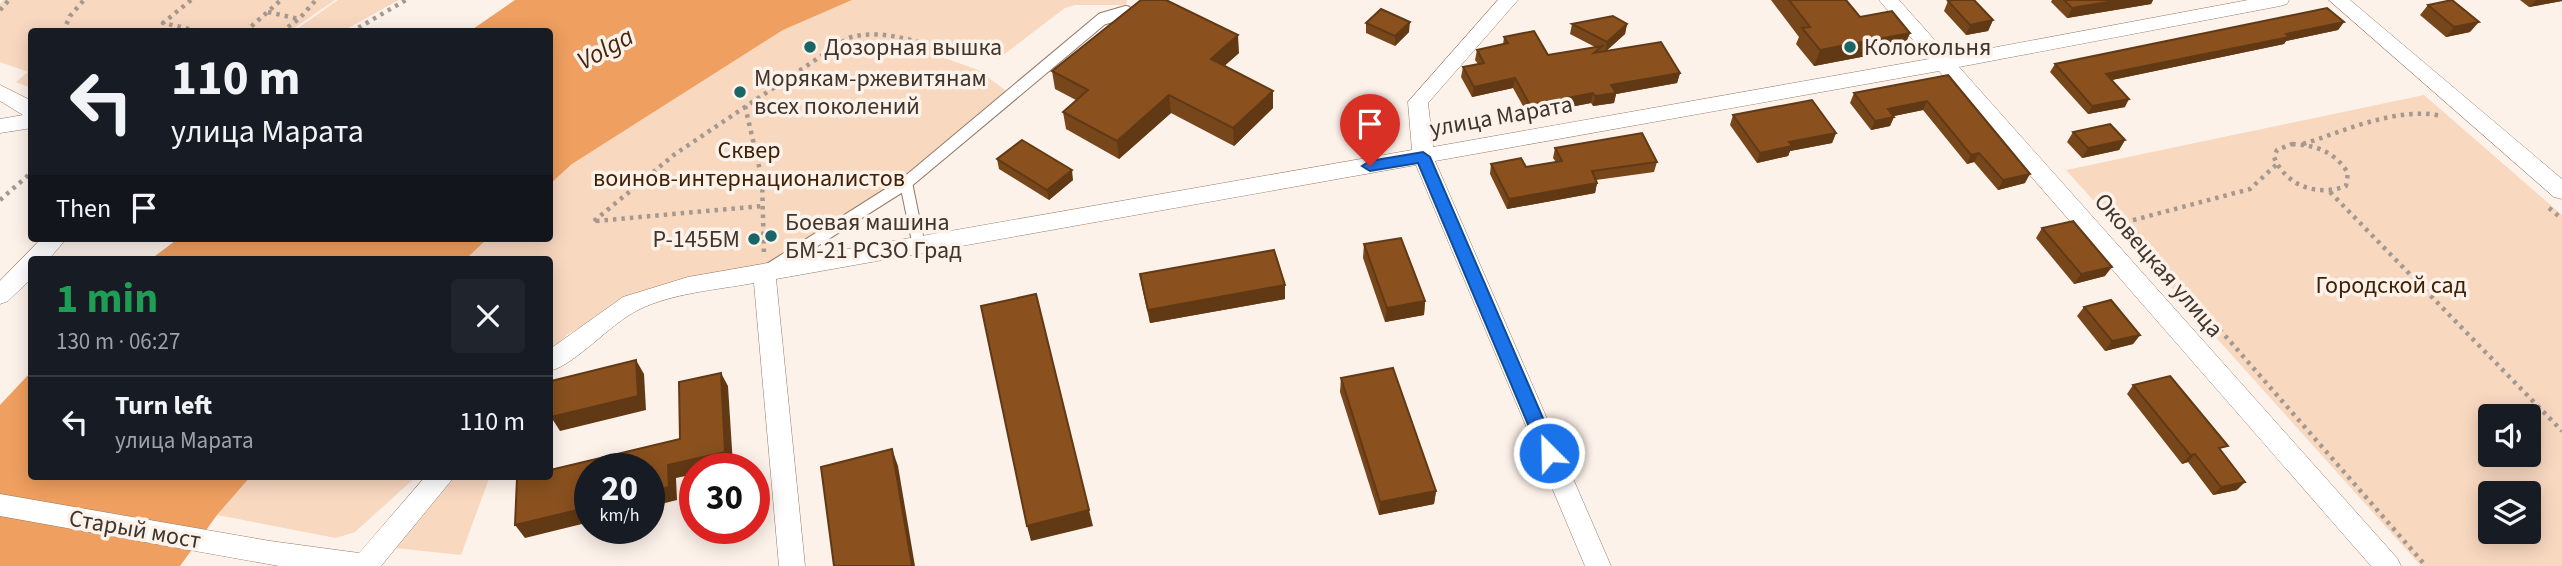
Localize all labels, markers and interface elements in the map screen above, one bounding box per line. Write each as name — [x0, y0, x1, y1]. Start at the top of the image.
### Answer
water label: Volga — [570, 18, 640, 79]
place label: Дозорная вышка — [824, 30, 1002, 65]
place label: Колокольня — [1864, 30, 1991, 65]
marker: Дозорная вышка — [802, 39, 818, 55]
marker: Колокольня — [1842, 39, 1858, 55]
text: 110 m — [171, 44, 300, 114]
icon: left — [56, 56, 147, 147]
place label: Морякам-ржевитянам всех поколений — [754, 61, 987, 124]
marker: Морякам-ржевитянам всех поколений — [732, 84, 748, 100]
street label: улица Марата — [1427, 87, 1575, 146]
pin — [1340, 94, 1400, 166]
icon: arrive — [1351, 105, 1389, 143]
text: улица Марата — [171, 109, 364, 155]
park label: Сквер воинов-интернационалистов — [593, 133, 905, 196]
street label: Оковецкая улица — [2086, 185, 2231, 345]
icon: arrive — [125, 189, 163, 227]
text: Then — [56, 190, 111, 227]
place label: Боевая машина БМ-21 РСЗО Град — [785, 205, 962, 268]
place label: Р-145БМ — [653, 222, 740, 257]
marker: Боевая машина БМ-21 РСЗО Град — [763, 228, 779, 244]
marker: Р-145БМ — [746, 231, 762, 247]
park label: Городской сад — [2316, 268, 2467, 303]
text: 1 min — [56, 269, 158, 329]
button: close — [451, 279, 525, 353]
text: 130 m · 06:27 — [56, 325, 180, 358]
text: Turn left — [115, 387, 212, 424]
icon: left — [56, 403, 94, 441]
text: 110 m — [459, 403, 525, 440]
map controls — [2478, 404, 2541, 544]
button: sound — [2478, 404, 2541, 467]
position arrow — [1512, 416, 1586, 490]
text: улица Марата — [115, 424, 254, 457]
speed limit sign: 30 — [679, 453, 770, 544]
text: 20 — [601, 464, 638, 514]
button: layers — [2478, 481, 2541, 544]
street label: Старый мост — [66, 501, 204, 558]
text: km/h — [600, 503, 639, 528]

